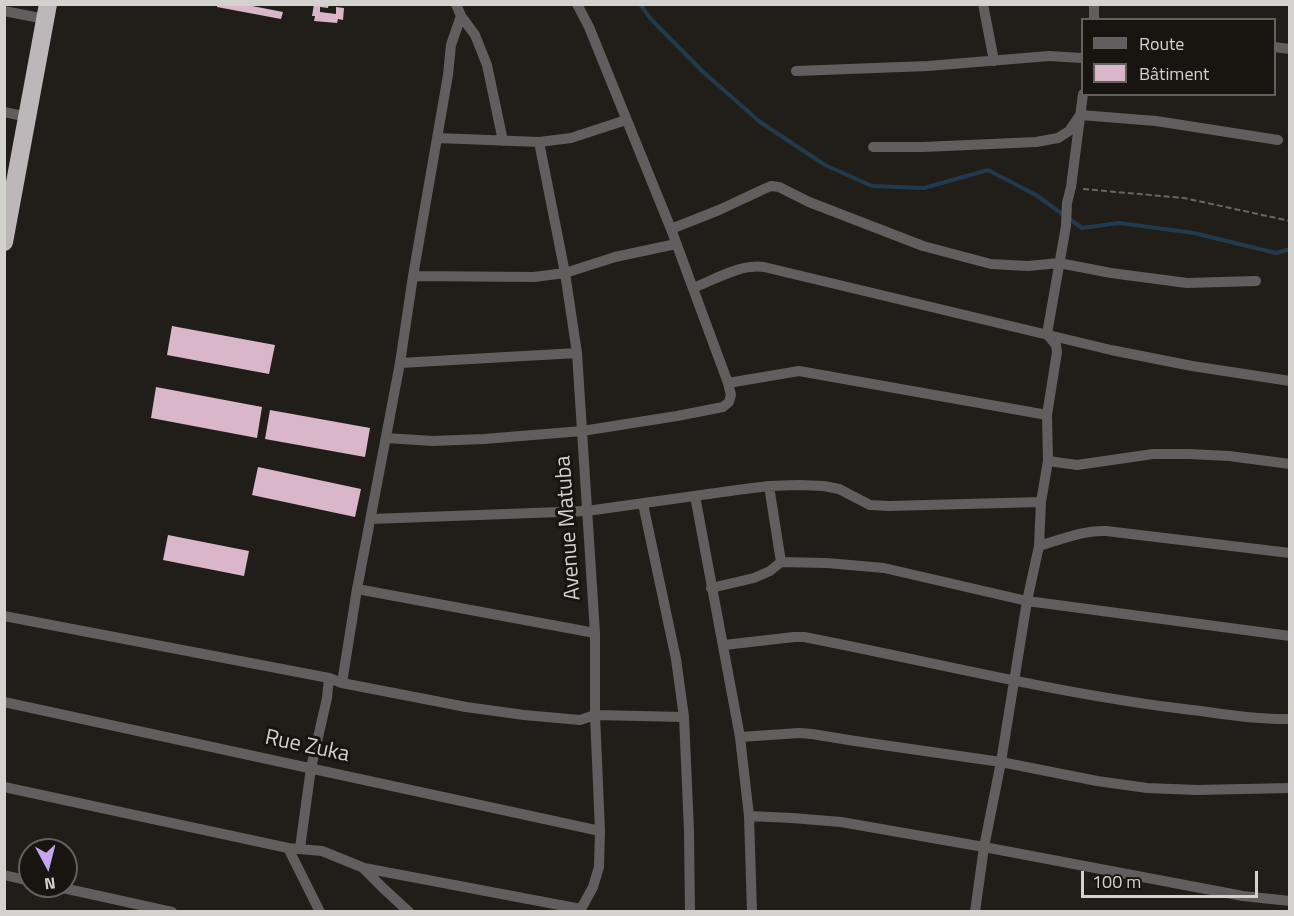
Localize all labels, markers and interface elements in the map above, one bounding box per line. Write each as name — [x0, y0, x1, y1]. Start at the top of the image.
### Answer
legend — [1081, 18, 1276, 96]
text: Route — [1139, 30, 1184, 57]
text: Bâtiment — [1139, 60, 1209, 87]
street label: Avenue Matuba — [551, 455, 587, 601]
street label: Rue Zuka — [262, 725, 352, 769]
north arrow — [18, 838, 78, 898]
scale bar — [1084, 859, 1261, 897]
text: 100 m — [1092, 868, 1141, 895]
text: N — [43, 871, 57, 896]

